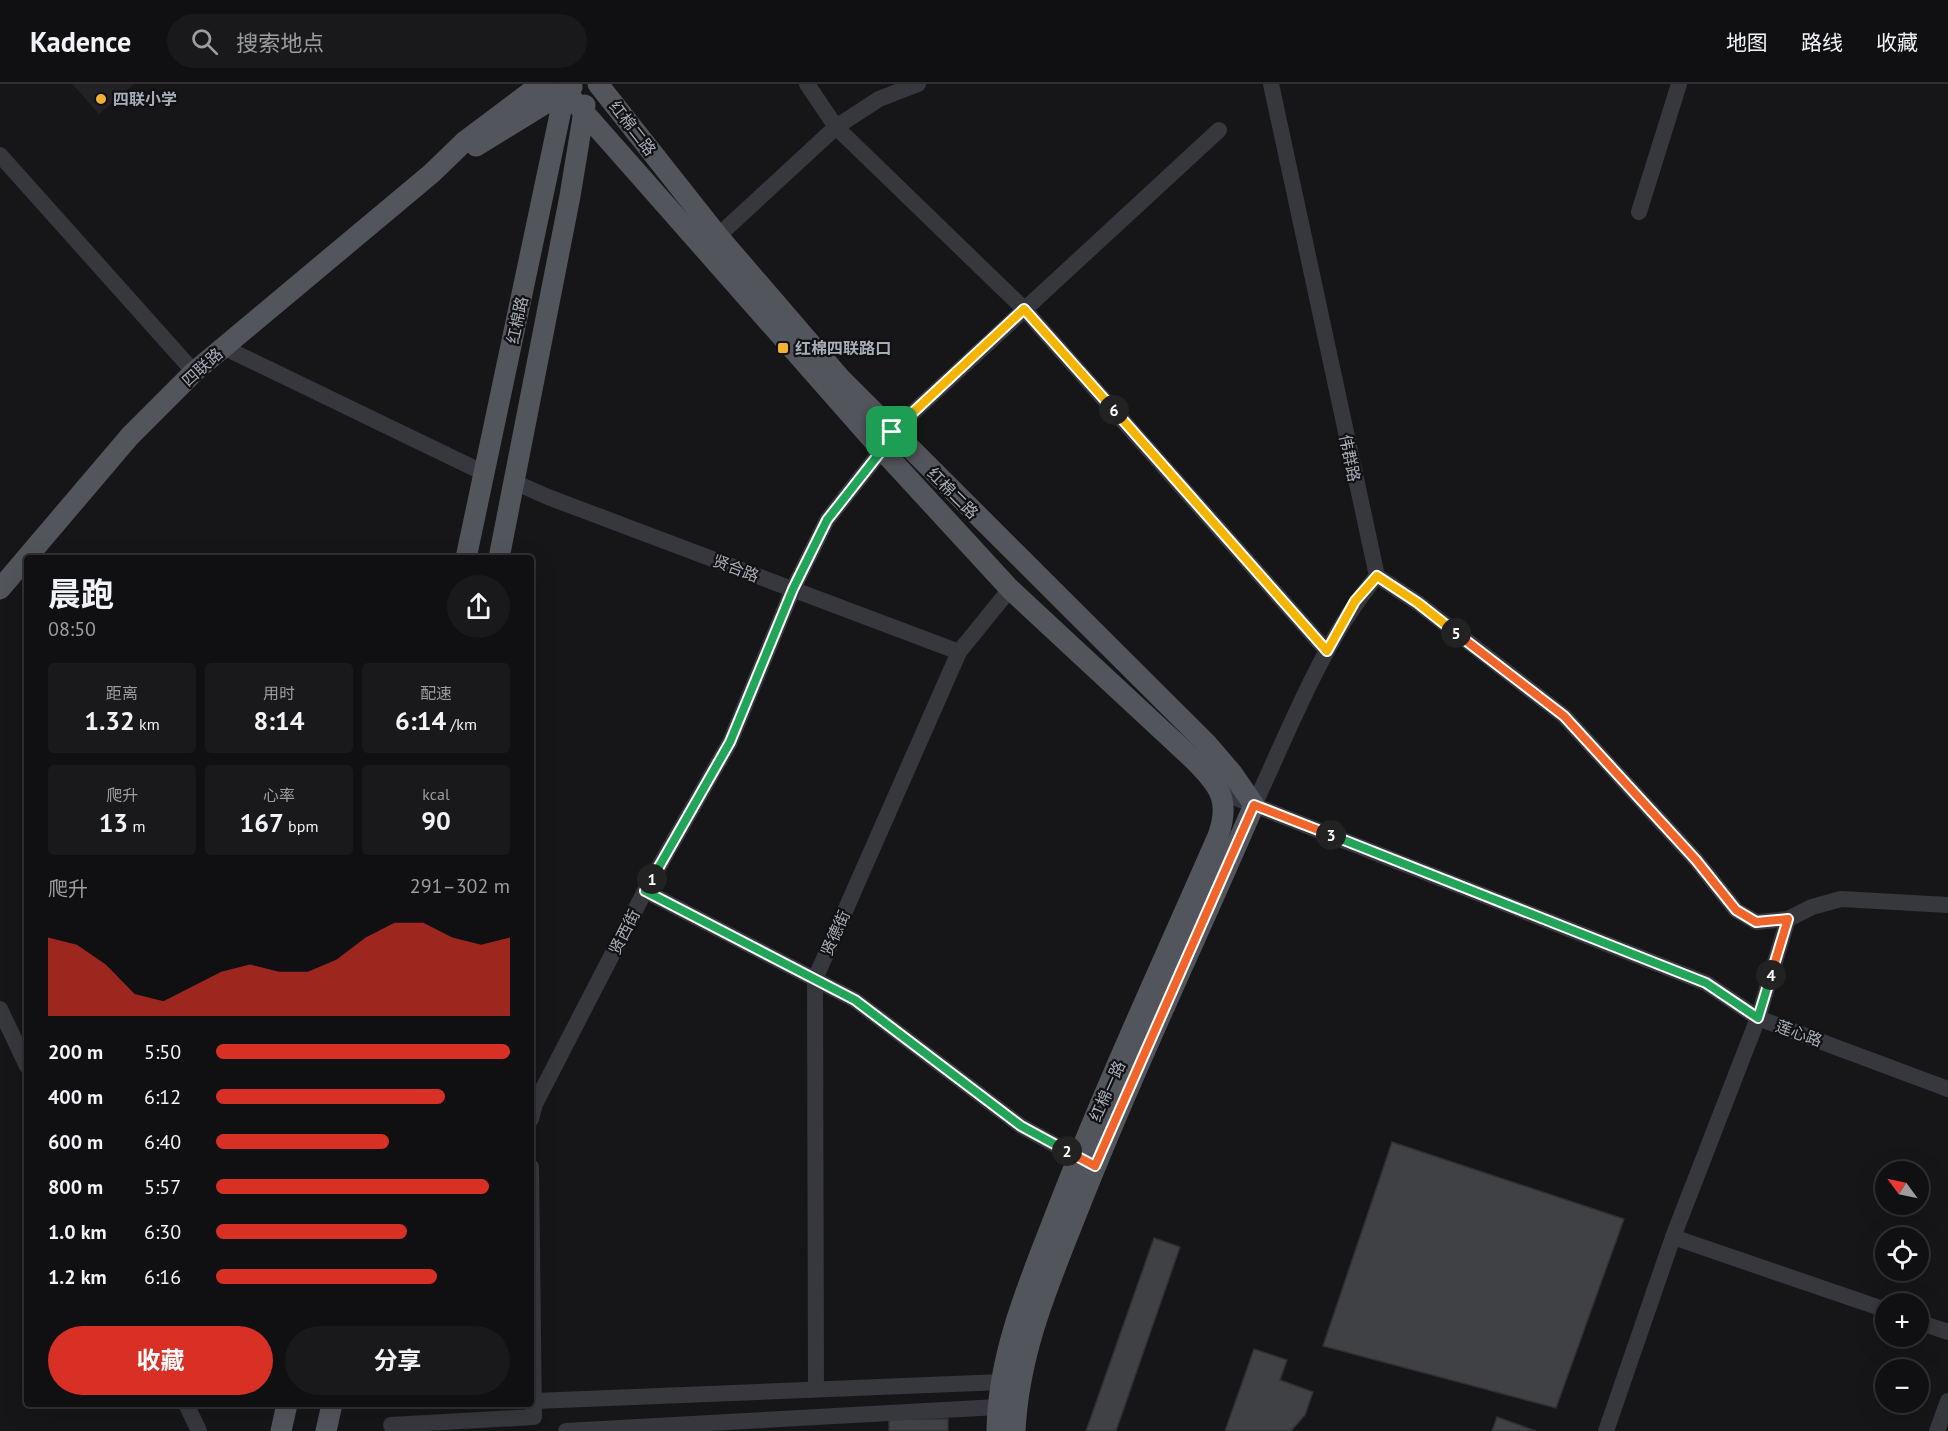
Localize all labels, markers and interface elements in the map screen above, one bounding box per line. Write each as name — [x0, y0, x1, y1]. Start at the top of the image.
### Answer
search box — [167, 14, 587, 68]
text: Kadence — [30, 23, 131, 60]
icon: search — [188, 25, 221, 58]
text: 搜索地点 — [236, 29, 324, 57]
text: 地图 — [1726, 29, 1768, 56]
text: 路线 — [1801, 29, 1843, 56]
text: 收藏 — [1876, 29, 1918, 56]
place label: 四联小学 — [113, 89, 177, 109]
marker: 四联小学 — [94, 92, 108, 106]
street label: 红棉二路 — [605, 97, 661, 159]
street label: 红棉路 — [502, 294, 532, 346]
place label: 红棉四联路口 — [795, 338, 891, 358]
marker: 红棉四联路口 — [776, 341, 790, 355]
street label: 四联路 — [177, 344, 227, 390]
pin: 6 — [1099, 395, 1129, 425]
text: 6 — [1109, 400, 1119, 420]
pin — [866, 406, 917, 457]
icon: arrive — [875, 415, 908, 448]
street label: 伟群路 — [1335, 432, 1365, 484]
street label: 红棉二路 — [923, 463, 983, 523]
street label: 贤合路 — [710, 550, 762, 586]
text: 晨跑 — [48, 572, 114, 615]
button: share — [447, 575, 510, 638]
text: 08:50 — [48, 616, 96, 642]
pin: 5 — [1441, 618, 1471, 648]
text: 5 — [1451, 623, 1461, 643]
text: 距离 — [106, 683, 138, 703]
text: 用时 — [263, 683, 295, 703]
text: 配速 — [420, 683, 452, 703]
text: 1.32 — [84, 704, 135, 737]
text: 8:14 — [253, 704, 305, 737]
text: 6:14 — [395, 704, 446, 737]
text: km — [135, 714, 160, 734]
text: /km — [446, 714, 477, 734]
text: kcal — [422, 784, 450, 804]
text: 爬升 — [106, 785, 138, 805]
text: 心率 — [263, 785, 295, 805]
text: 90 — [421, 804, 451, 837]
text: 13 — [99, 806, 128, 839]
text: 167 — [240, 806, 284, 839]
text: m — [128, 816, 145, 836]
text: bpm — [284, 816, 318, 836]
pin: 3 — [1316, 820, 1346, 850]
text: 3 — [1326, 825, 1336, 845]
pin: 1 — [637, 864, 667, 894]
text: 1 — [647, 869, 657, 889]
text: 291–302 m — [410, 873, 510, 899]
text: 爬升 — [48, 876, 88, 902]
street label: 贤西街 — [604, 906, 644, 958]
street label: 贤德街 — [816, 907, 854, 959]
pin: 4 — [1756, 960, 1786, 990]
text: 4 — [1766, 965, 1776, 985]
street label: 莲心路 — [1773, 1015, 1825, 1051]
text: 200 m — [48, 1039, 103, 1065]
text: 5:50 — [144, 1039, 181, 1065]
street label: 红棉一路 — [1085, 1058, 1129, 1124]
text: 400 m — [48, 1084, 103, 1110]
text: 6:12 — [144, 1084, 181, 1110]
text: 600 m — [48, 1129, 103, 1155]
text: 6:40 — [144, 1129, 181, 1155]
pin: 2 — [1052, 1136, 1082, 1166]
text: 2 — [1062, 1141, 1072, 1161]
north arrow — [1875, 1161, 1929, 1215]
map controls — [1875, 1161, 1929, 1413]
text: 800 m — [48, 1174, 103, 1200]
text: 5:57 — [144, 1174, 181, 1200]
text: 1.0 km — [48, 1219, 107, 1245]
text: 6:30 — [144, 1219, 181, 1245]
button: locate — [1875, 1227, 1929, 1281]
text: 1.2 km — [48, 1264, 107, 1290]
text: 6:16 — [144, 1264, 181, 1290]
button: + — [1875, 1293, 1929, 1347]
button: 收藏 — [48, 1326, 273, 1395]
button: 分享 — [285, 1326, 510, 1395]
button: − — [1875, 1359, 1929, 1413]

